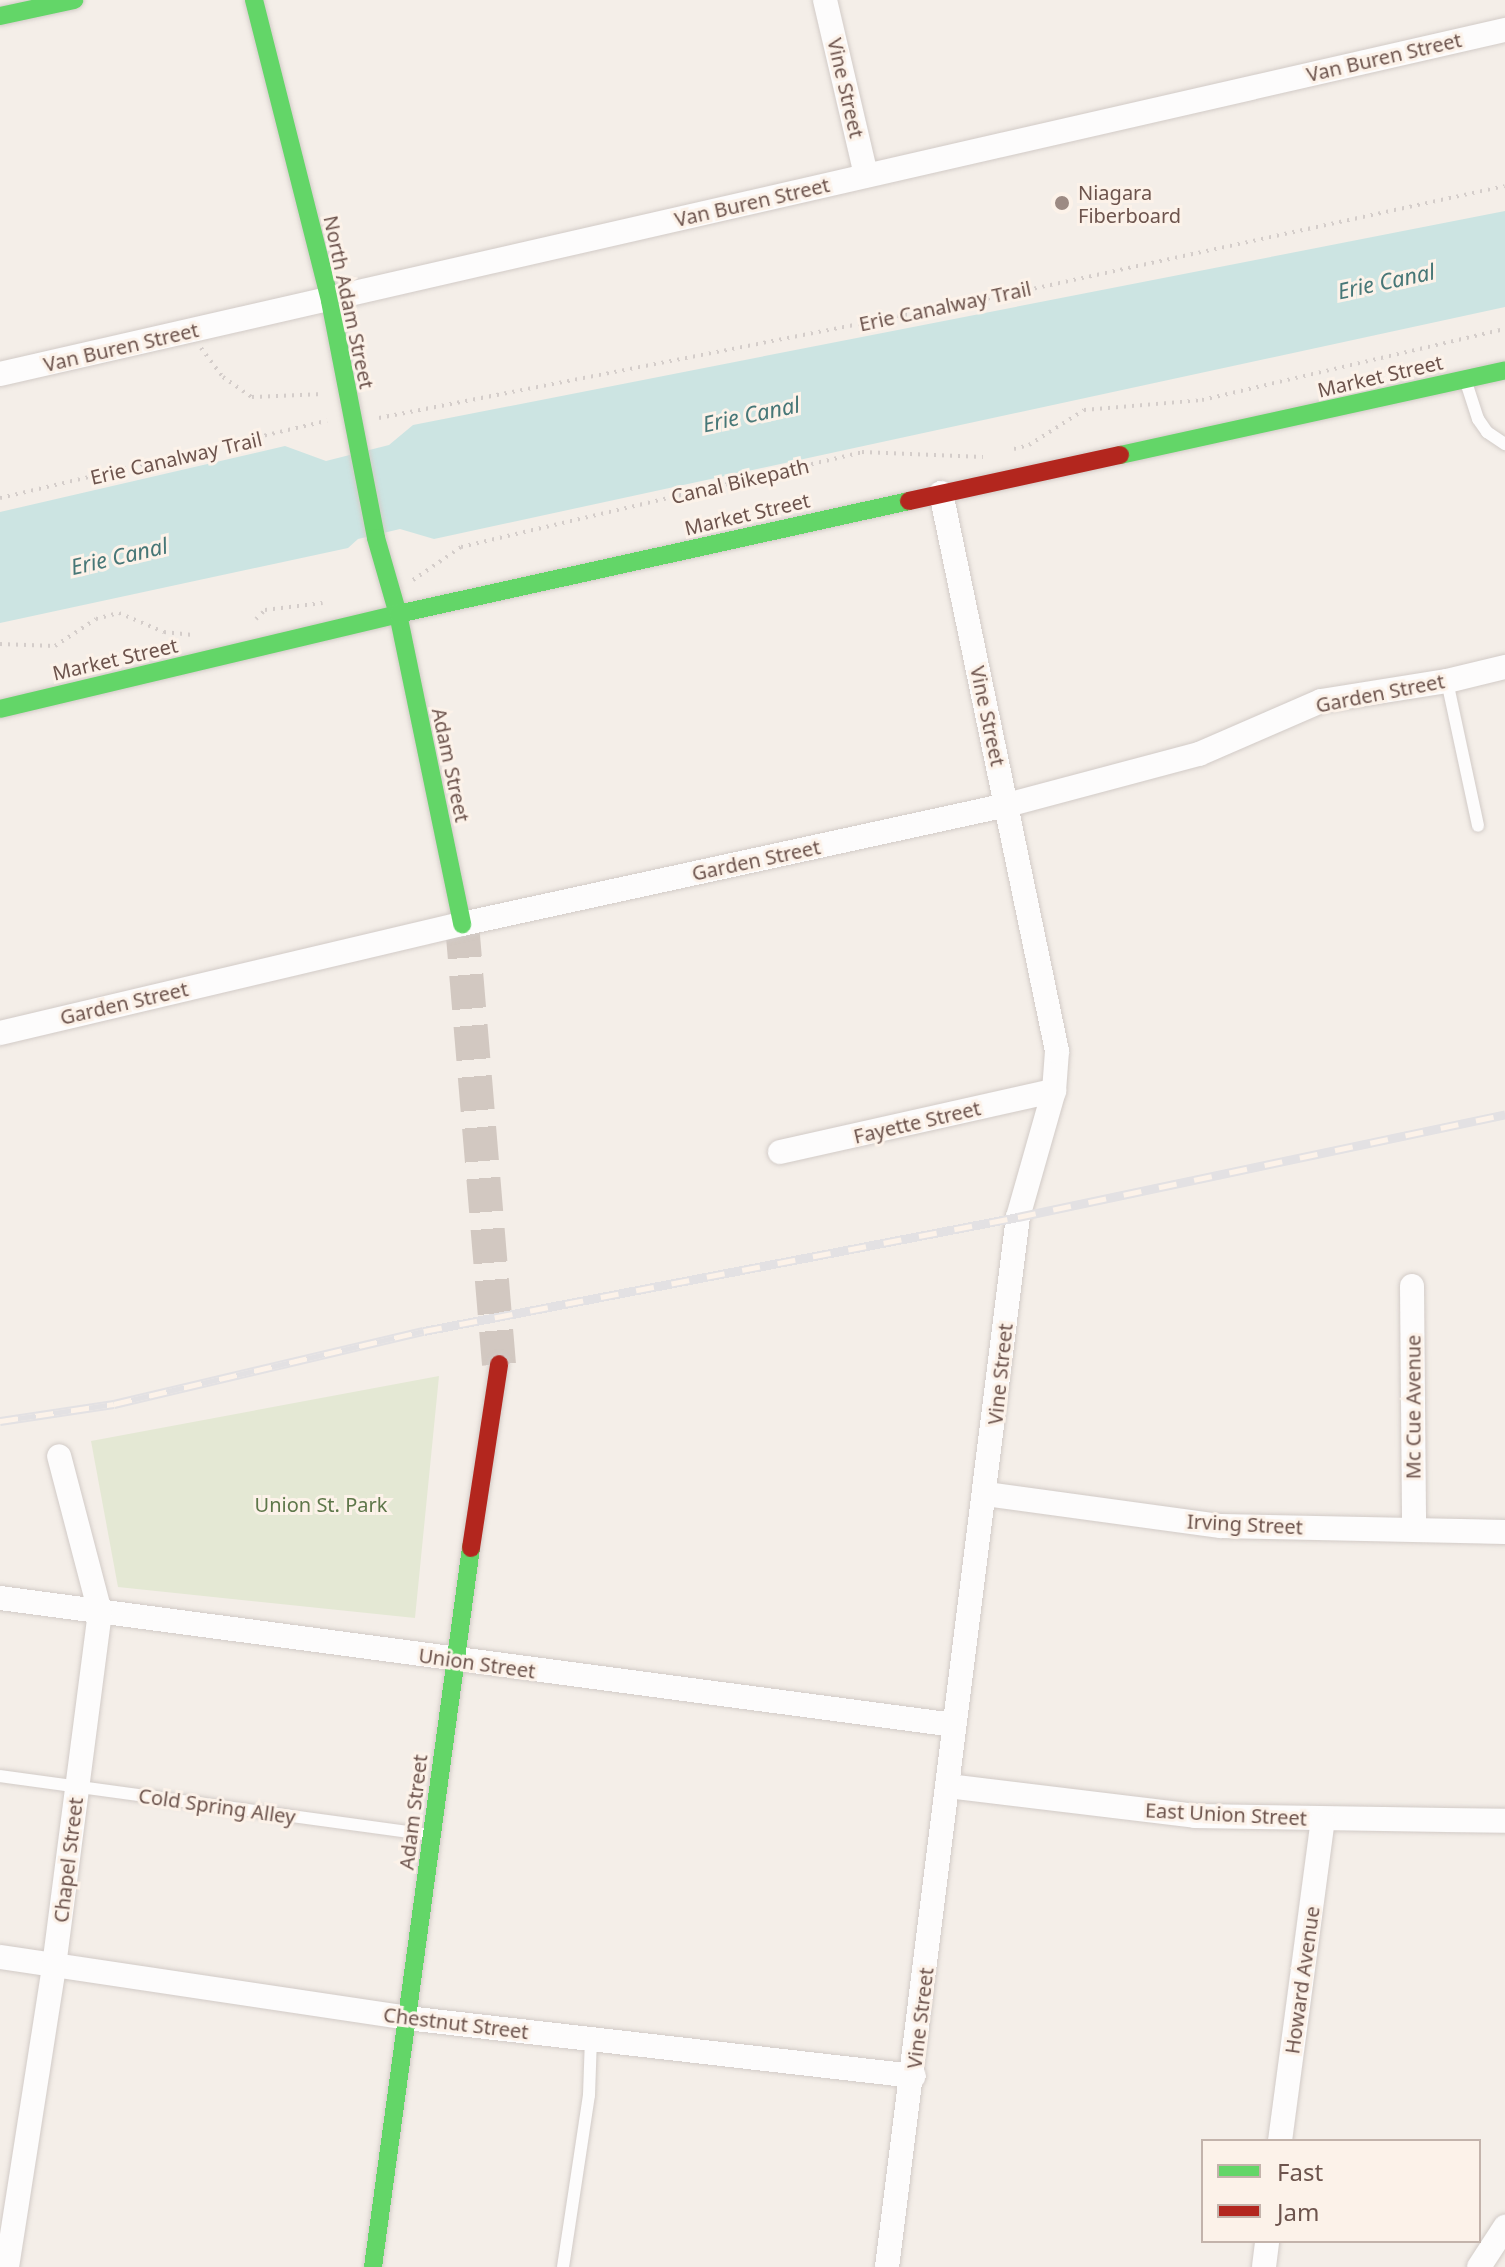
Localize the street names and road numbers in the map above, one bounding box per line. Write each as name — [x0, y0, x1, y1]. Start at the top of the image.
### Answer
street label: Van Buren Street — [1304, 28, 1464, 86]
street label: Vine Street — [823, 36, 869, 140]
street label: Van Buren Street — [672, 173, 832, 231]
street label: North Adam Street — [319, 213, 379, 391]
street label: Erie Canalway Trail — [857, 276, 1033, 336]
street label: Van Buren Street — [41, 318, 201, 376]
street label: Market Street — [1315, 350, 1445, 402]
street label: Erie Canalway Trail — [88, 427, 264, 489]
street label: Canal Bikepath — [669, 453, 811, 509]
street label: Market Street — [682, 488, 812, 540]
street label: Market Street — [50, 633, 180, 685]
street label: Vine Street — [966, 664, 1010, 768]
street label: Garden Street — [1314, 669, 1446, 717]
street label: Adam Street — [427, 706, 475, 824]
street label: Garden Street — [690, 835, 822, 885]
street label: Garden Street — [58, 977, 190, 1029]
street label: Fayette Street — [851, 1096, 983, 1148]
street label: Vine Street — [983, 1322, 1017, 1426]
street label: Mc Cue Avenue — [1401, 1335, 1425, 1479]
street label: Irving Street — [1186, 1509, 1304, 1539]
street label: Union Street — [417, 1643, 537, 1683]
street label: Adam Street — [394, 1753, 432, 1871]
street label: Cold Spring Alley — [137, 1783, 297, 1829]
street label: Chapel Street — [48, 1796, 88, 1924]
street label: East Union Street — [1144, 1798, 1308, 1830]
street label: Howard Avenue — [1280, 1905, 1324, 2055]
street label: Vine Street — [902, 1966, 938, 2070]
street label: Chestnut Street — [382, 2002, 530, 2044]

